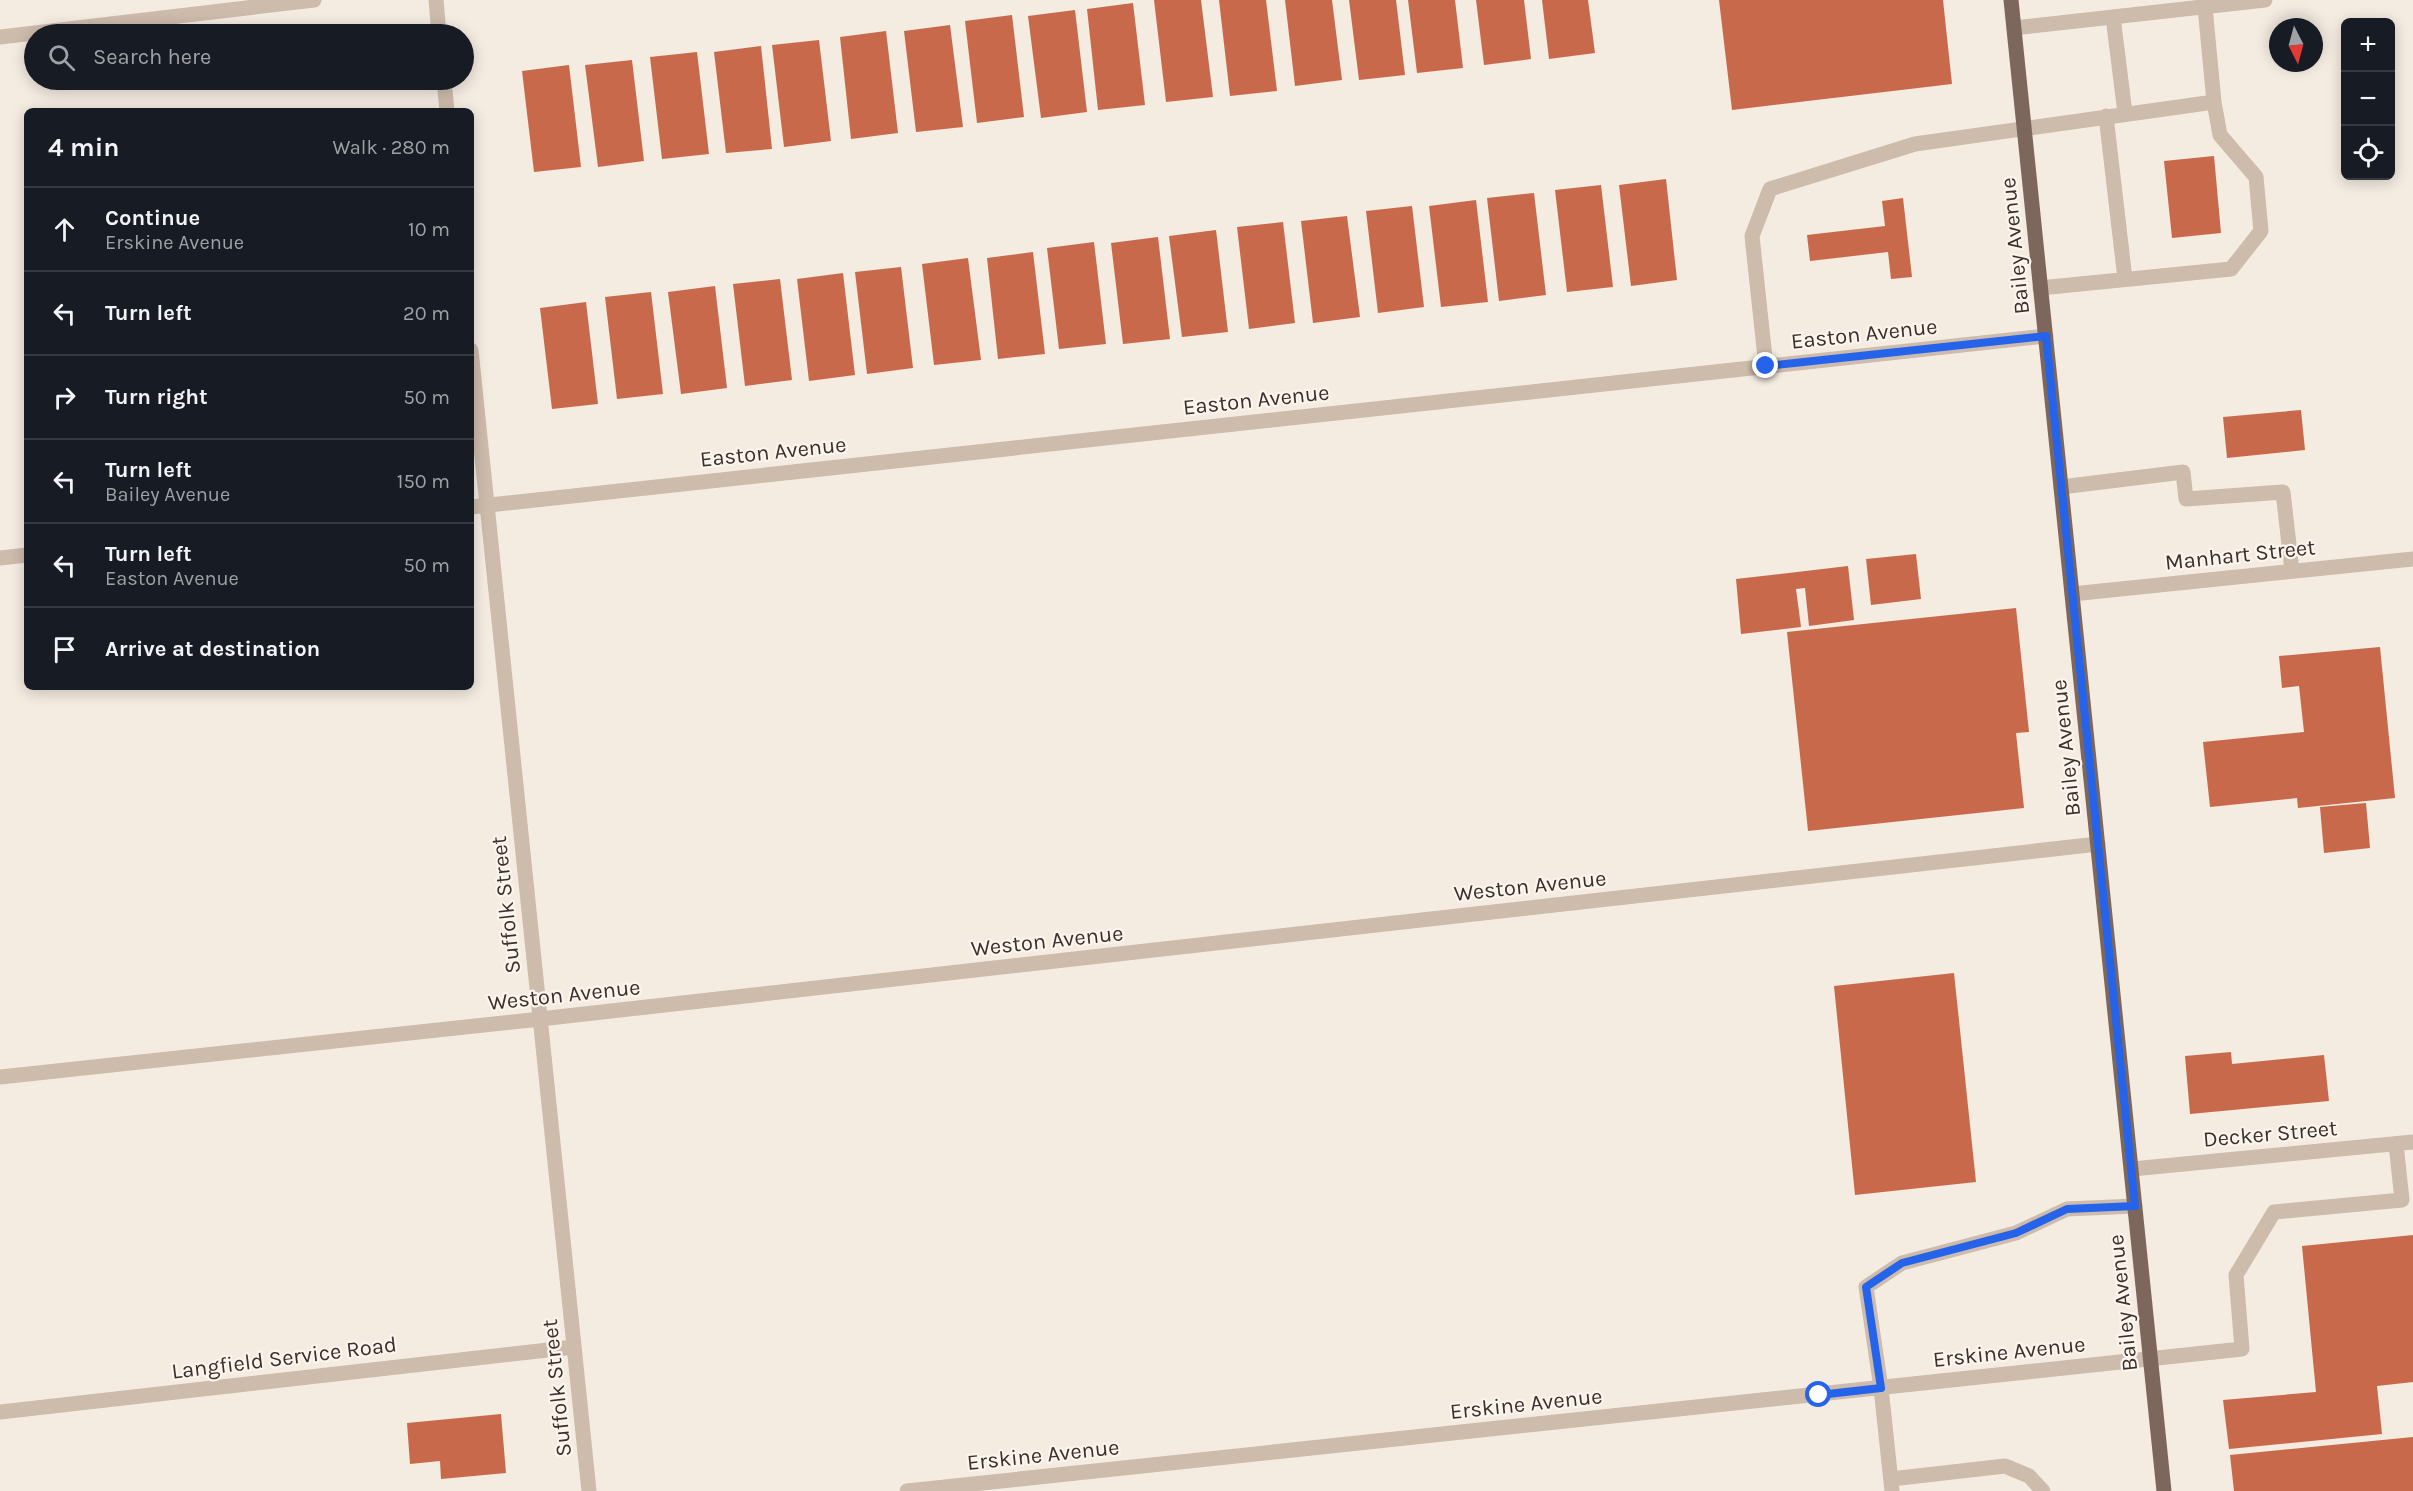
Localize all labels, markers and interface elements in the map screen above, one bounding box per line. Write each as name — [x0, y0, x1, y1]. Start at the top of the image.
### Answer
north arrow — [2269, 18, 2323, 72]
map controls — [2341, 18, 2395, 180]
button: + — [2341, 18, 2395, 72]
search box — [24, 24, 474, 90]
icon: search — [45, 41, 78, 74]
text: Search here — [93, 44, 211, 70]
button: − — [2341, 72, 2395, 126]
button: locate — [2341, 126, 2395, 180]
text: 4 min — [48, 132, 119, 163]
text: Walk · 280 m — [333, 136, 450, 159]
street label: Bailey Avenue — [1995, 176, 2035, 316]
text: Continue — [105, 205, 200, 231]
icon: ahead — [48, 213, 81, 246]
text: 10 m — [408, 218, 450, 241]
text: Erskine Avenue — [105, 231, 244, 254]
icon: left — [48, 297, 81, 330]
text: Turn left — [105, 300, 192, 326]
text: 20 m — [403, 302, 450, 325]
street label: Easton Avenue — [1790, 313, 1939, 355]
route end — [1752, 352, 1778, 378]
street label: Easton Avenue — [1182, 379, 1331, 421]
icon: right — [48, 381, 81, 414]
text: Turn right — [105, 384, 208, 410]
text: 50 m — [403, 386, 450, 409]
street label: Easton Avenue — [699, 431, 848, 473]
text: Turn left — [105, 457, 192, 483]
icon: left — [48, 465, 81, 498]
text: 150 m — [397, 470, 450, 493]
text: Bailey Avenue — [105, 483, 230, 506]
street label: Manhart Street — [2164, 534, 2317, 576]
text: Turn left — [105, 541, 192, 567]
icon: left — [48, 549, 81, 582]
text: 50 m — [403, 554, 450, 577]
text: Easton Avenue — [105, 567, 239, 590]
icon: arrive — [48, 633, 81, 666]
text: Arrive at destination — [105, 636, 320, 662]
street label: Bailey Avenue — [2046, 678, 2086, 818]
street label: Suffolk Street — [486, 835, 526, 975]
street label: Weston Avenue — [1453, 865, 1608, 907]
street label: Weston Avenue — [970, 920, 1125, 962]
street label: Weston Avenue — [487, 974, 642, 1016]
street label: Decker Street — [2202, 1115, 2338, 1153]
street label: Bailey Avenue — [2103, 1233, 2143, 1373]
street label: Suffolk Street — [537, 1318, 577, 1458]
street label: Langfield Service Road — [170, 1331, 398, 1385]
street label: Erskine Avenue — [1932, 1331, 2087, 1373]
route start — [1805, 1381, 1831, 1407]
street label: Erskine Avenue — [1449, 1383, 1604, 1425]
street label: Erskine Avenue — [966, 1434, 1121, 1476]

